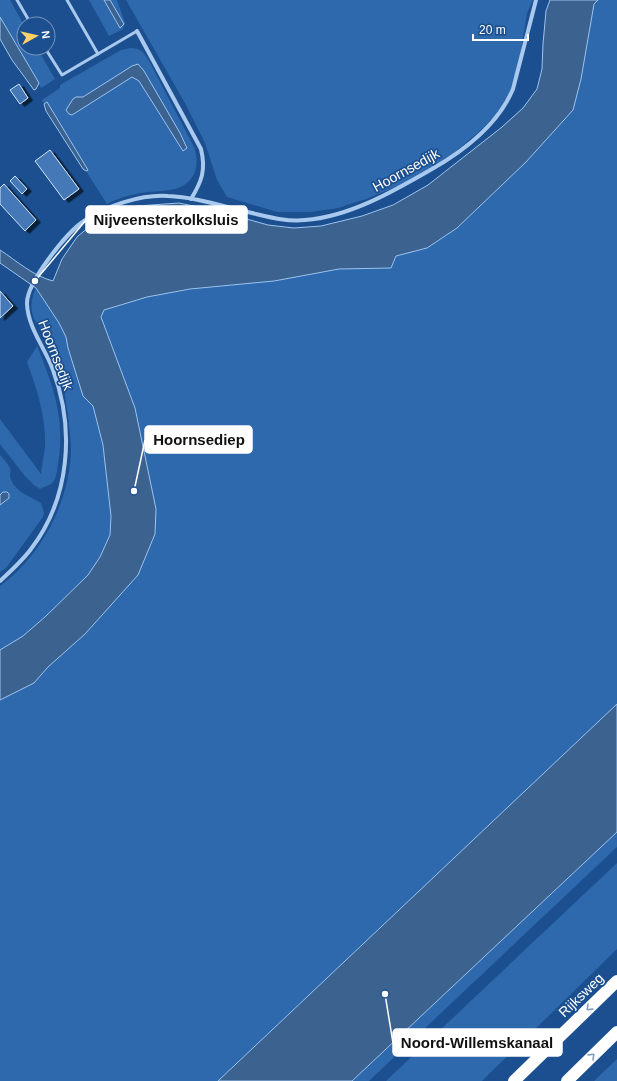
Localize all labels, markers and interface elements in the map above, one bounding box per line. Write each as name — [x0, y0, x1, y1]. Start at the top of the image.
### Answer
north arrow — [16, 16, 56, 56]
scale bar — [473, 16, 528, 42]
text: 20 m — [479, 23, 506, 37]
text: N — [39, 30, 52, 39]
street label: Hoornsedijk — [370, 145, 443, 195]
callout: Nijveensterkolksluis — [86, 206, 247, 233]
text: Nijveensterkolksluis — [93, 211, 239, 228]
street label: Hoornsedijk — [35, 318, 77, 393]
callout: Hoornsediep — [145, 426, 252, 453]
text: Hoornsediep — [153, 431, 245, 448]
street label: Rijksweg — [555, 970, 607, 1020]
one-way arrow — [586, 1003, 594, 1011]
callout: Noord-Willemskanaal — [393, 1029, 562, 1056]
text: Noord-Willemskanaal — [401, 1034, 553, 1051]
one-way arrow — [587, 1053, 595, 1061]

